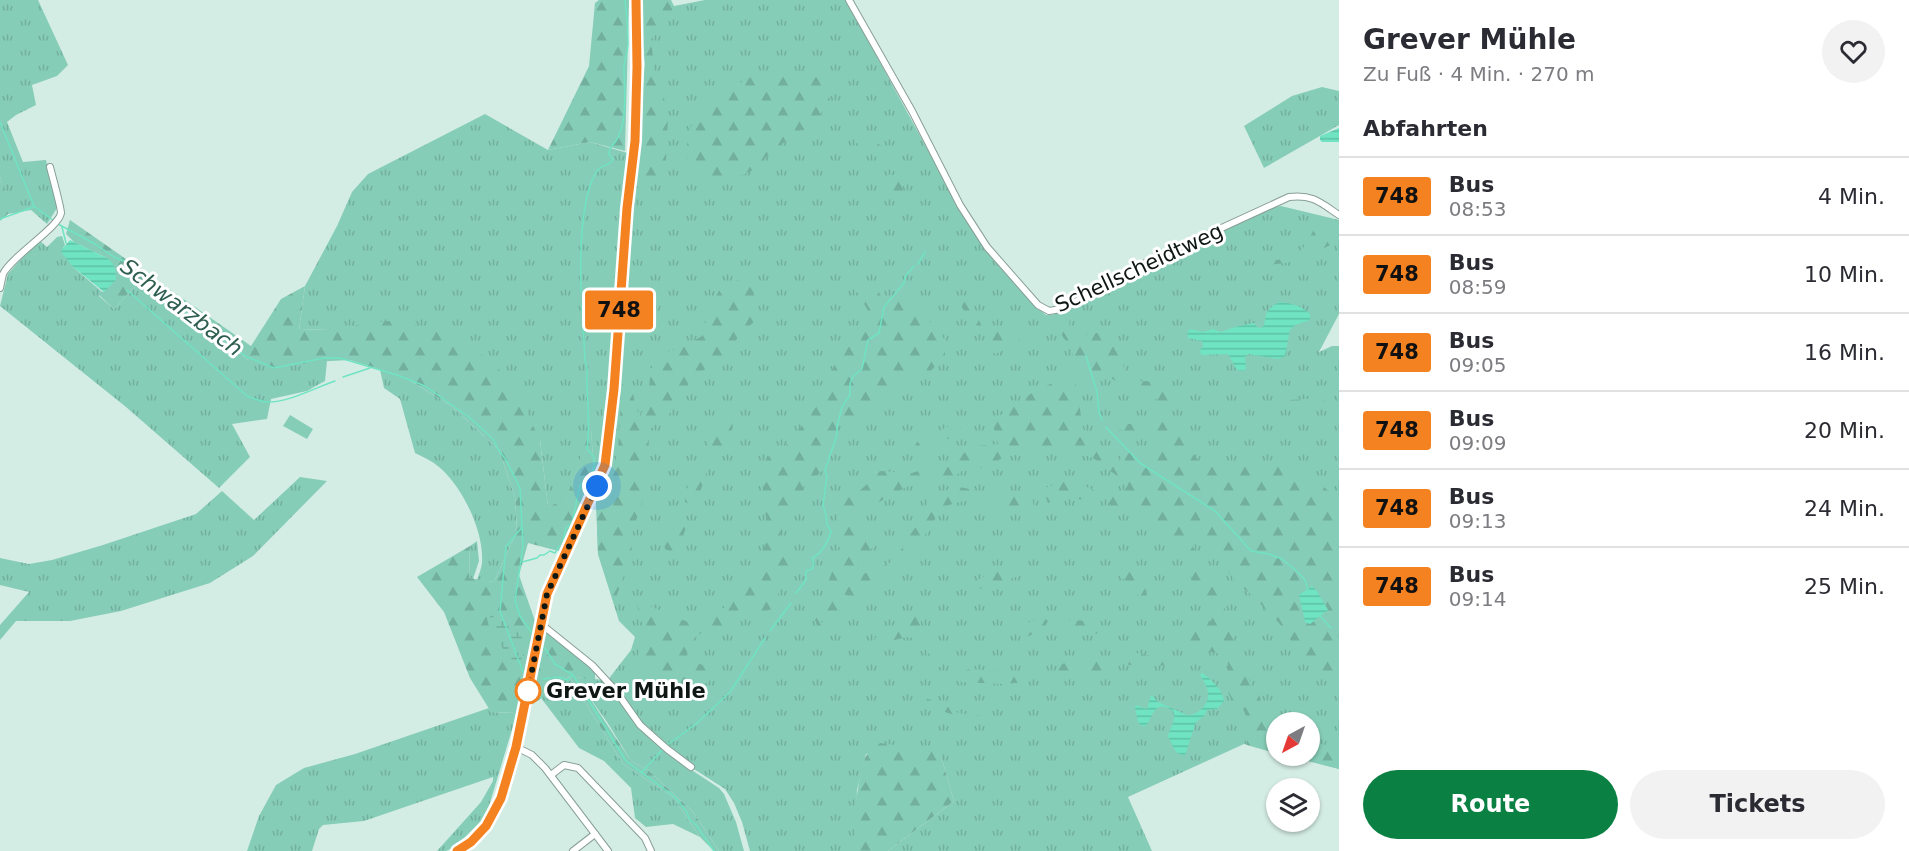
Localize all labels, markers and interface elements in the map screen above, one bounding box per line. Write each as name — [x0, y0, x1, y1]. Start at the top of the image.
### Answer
button: heart — [1822, 20, 1885, 83]
text: Grever Mühle — [1363, 23, 1576, 56]
text: Zu Fuß · 4 Min. · 270 m — [1363, 62, 1595, 86]
text: Abfahrten — [1363, 116, 1488, 141]
text: Bus — [1449, 172, 1494, 197]
text: 748 — [1375, 184, 1419, 208]
text: 4 Min. — [1818, 184, 1885, 209]
text: 08:53 — [1449, 197, 1506, 221]
street label: Schellscheidtweg — [1051, 219, 1227, 317]
text: Bus — [1449, 250, 1494, 275]
water label: Schwarzbach — [116, 254, 247, 361]
text: 748 — [1375, 262, 1419, 286]
text: 10 Min. — [1804, 262, 1885, 287]
text: 08:59 — [1449, 275, 1506, 299]
line badge: 748 — [584, 290, 654, 330]
text: 748 — [597, 298, 641, 322]
text: Bus — [1449, 328, 1494, 353]
text: 748 — [1375, 340, 1419, 364]
text: 16 Min. — [1804, 340, 1885, 365]
text: 09:05 — [1449, 353, 1506, 377]
text: Bus — [1449, 406, 1494, 431]
text: 748 — [1375, 418, 1419, 442]
text: 20 Min. — [1804, 418, 1885, 443]
text: 09:09 — [1449, 431, 1506, 455]
your location — [582, 471, 612, 501]
text: Bus — [1449, 484, 1494, 509]
text: 748 — [1375, 496, 1419, 520]
text: 24 Min. — [1804, 496, 1885, 521]
text: 09:13 — [1449, 509, 1506, 533]
text: Bus — [1449, 562, 1494, 587]
text: 748 — [1375, 574, 1419, 598]
text: 25 Min. — [1804, 574, 1885, 599]
text: 09:14 — [1449, 587, 1506, 611]
marker: Grever Mühle — [515, 678, 541, 704]
place label: Grever Mühle — [546, 679, 706, 703]
north arrow — [1266, 712, 1320, 766]
map controls — [1266, 712, 1320, 832]
button: Route — [1363, 770, 1618, 839]
button: Tickets — [1630, 770, 1885, 839]
button: layers — [1266, 778, 1320, 832]

